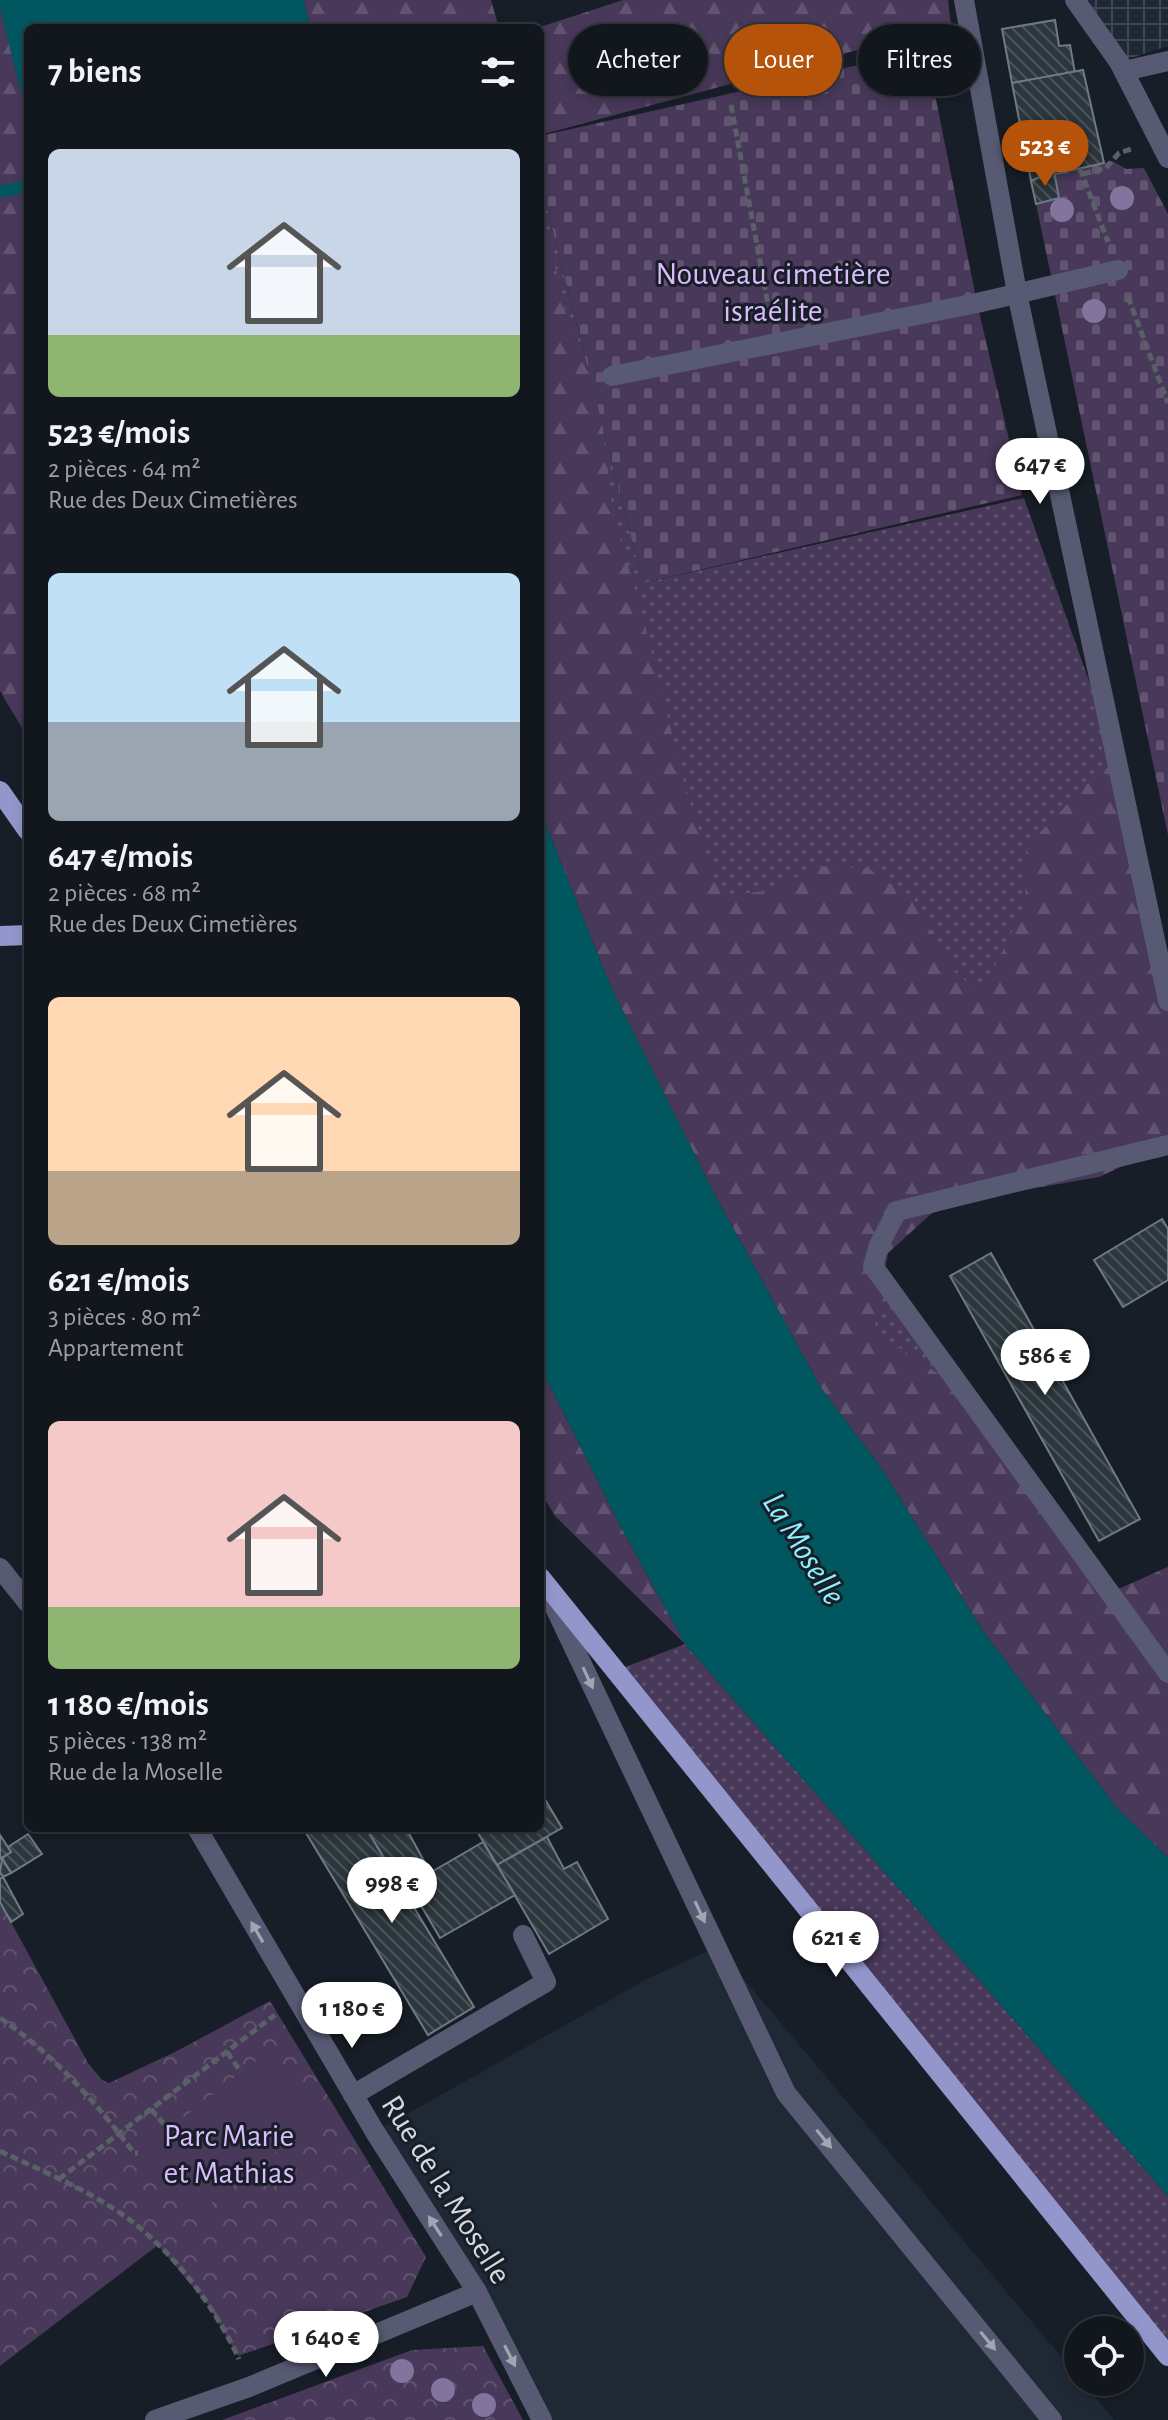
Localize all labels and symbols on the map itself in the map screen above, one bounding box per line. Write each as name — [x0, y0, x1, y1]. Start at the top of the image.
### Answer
pin: 523 € — [989, 120, 1101, 188]
park label: Nouveau cimetière israélite — [655, 258, 891, 327]
pin: 647 € — [984, 438, 1096, 506]
pin: 586 € — [989, 1329, 1101, 1397]
water label: La Moselle — [756, 1487, 851, 1611]
one-way arrow — [581, 1666, 595, 1689]
pin: 998 € — [336, 1857, 448, 1925]
one-way arrow — [693, 1901, 707, 1924]
pin: 621 € — [780, 1911, 892, 1979]
one-way arrow — [250, 1921, 264, 1943]
pin: 1 180 € — [278, 1982, 426, 2050]
street label: Rue de la Moselle — [375, 2090, 517, 2289]
park label: Parc Marie et Mathias — [163, 2120, 295, 2189]
one-way arrow — [815, 2129, 832, 2149]
one-way arrow — [428, 2215, 442, 2237]
pin: 1 640 € — [252, 2311, 400, 2379]
one-way arrow — [979, 2331, 996, 2351]
one-way arrow — [503, 2344, 516, 2367]

